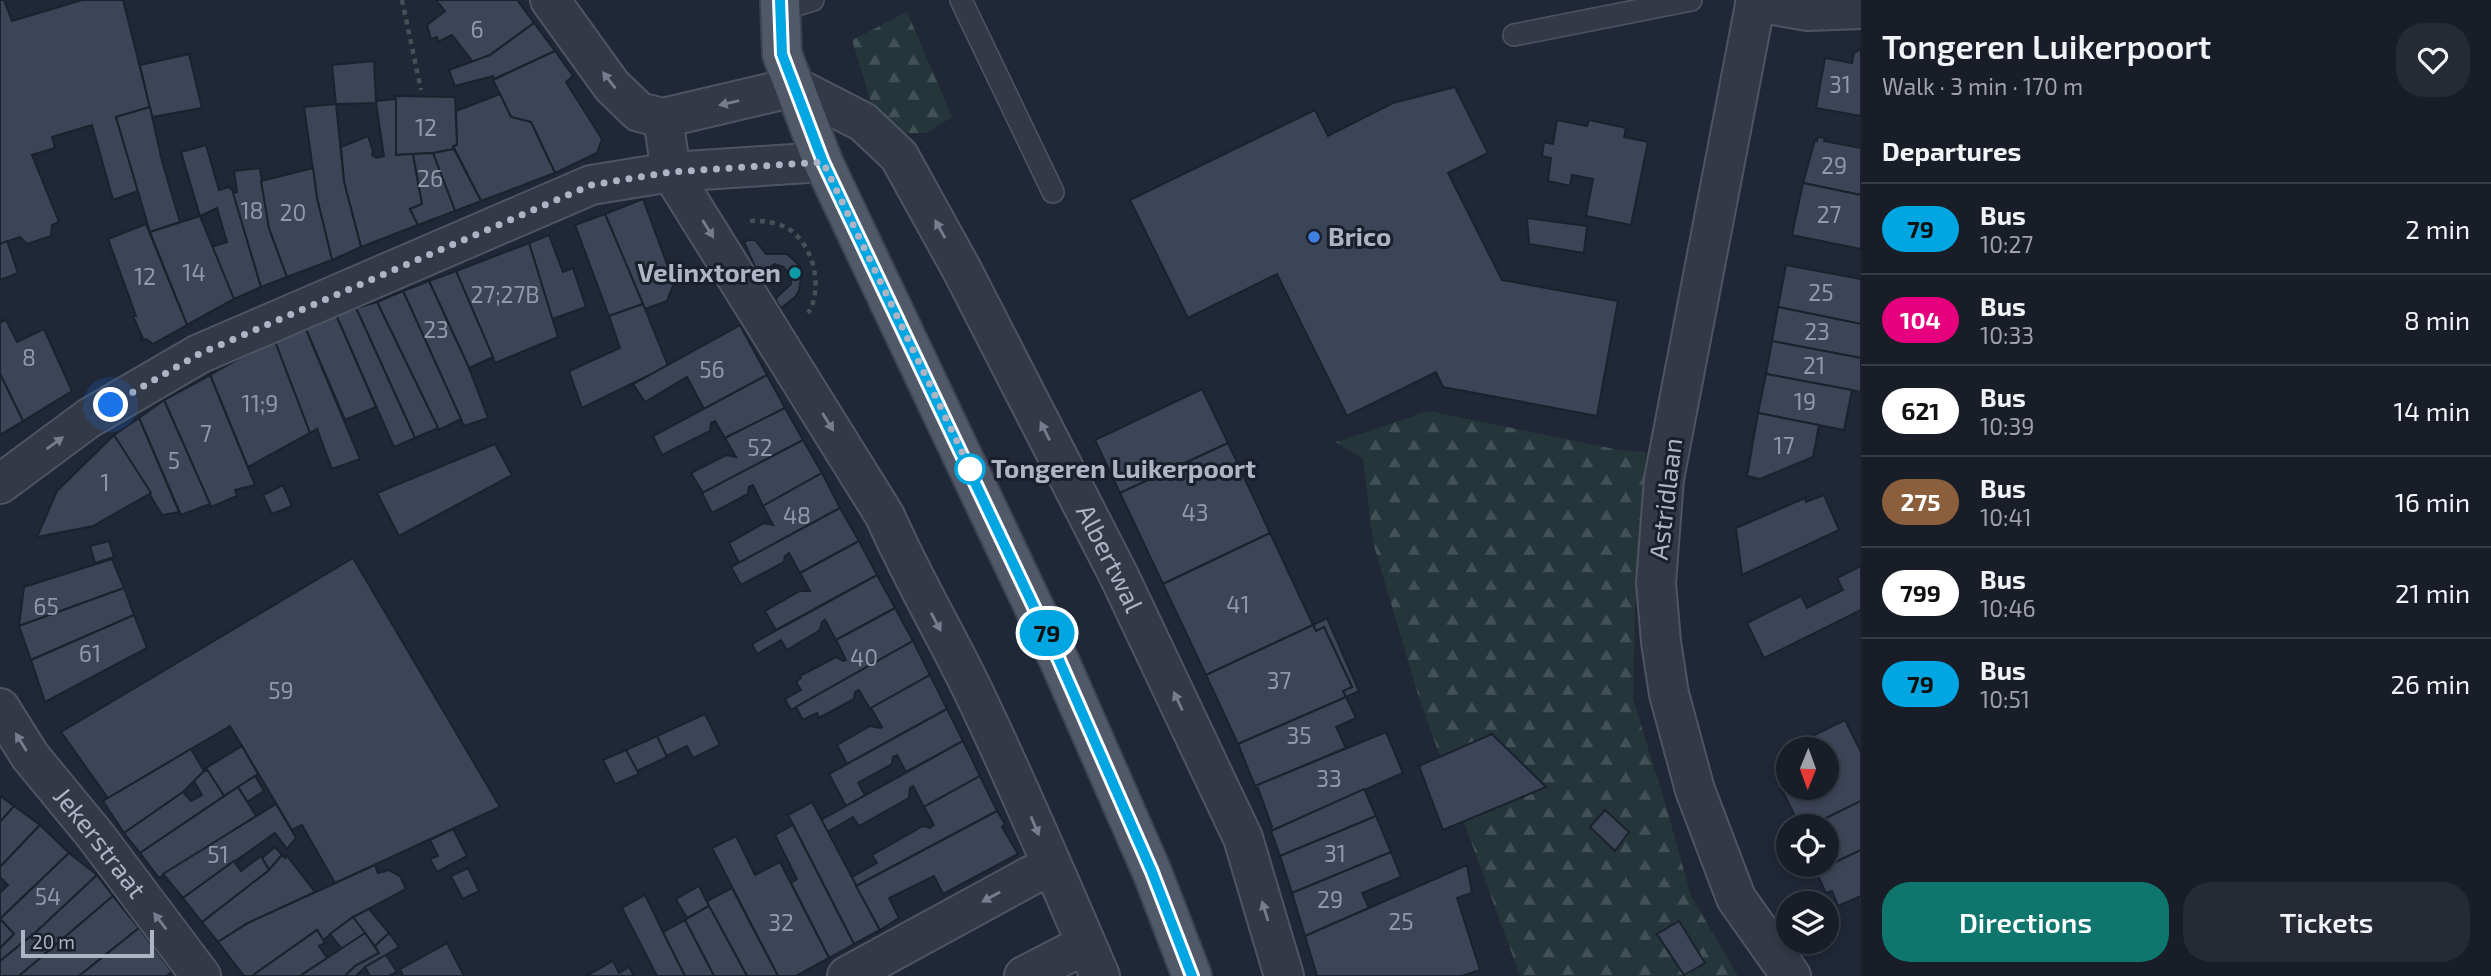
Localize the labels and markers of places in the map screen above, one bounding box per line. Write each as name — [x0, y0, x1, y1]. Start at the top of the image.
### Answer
place label: Brico — [1328, 220, 1391, 251]
marker: Brico — [1306, 229, 1322, 245]
place label: Velinxtoren — [637, 256, 781, 287]
marker: Velinxtoren — [787, 265, 803, 281]
place label: Tongeren Luikerpoort — [991, 452, 1256, 483]
marker: Tongeren Luikerpoort — [955, 454, 985, 484]

